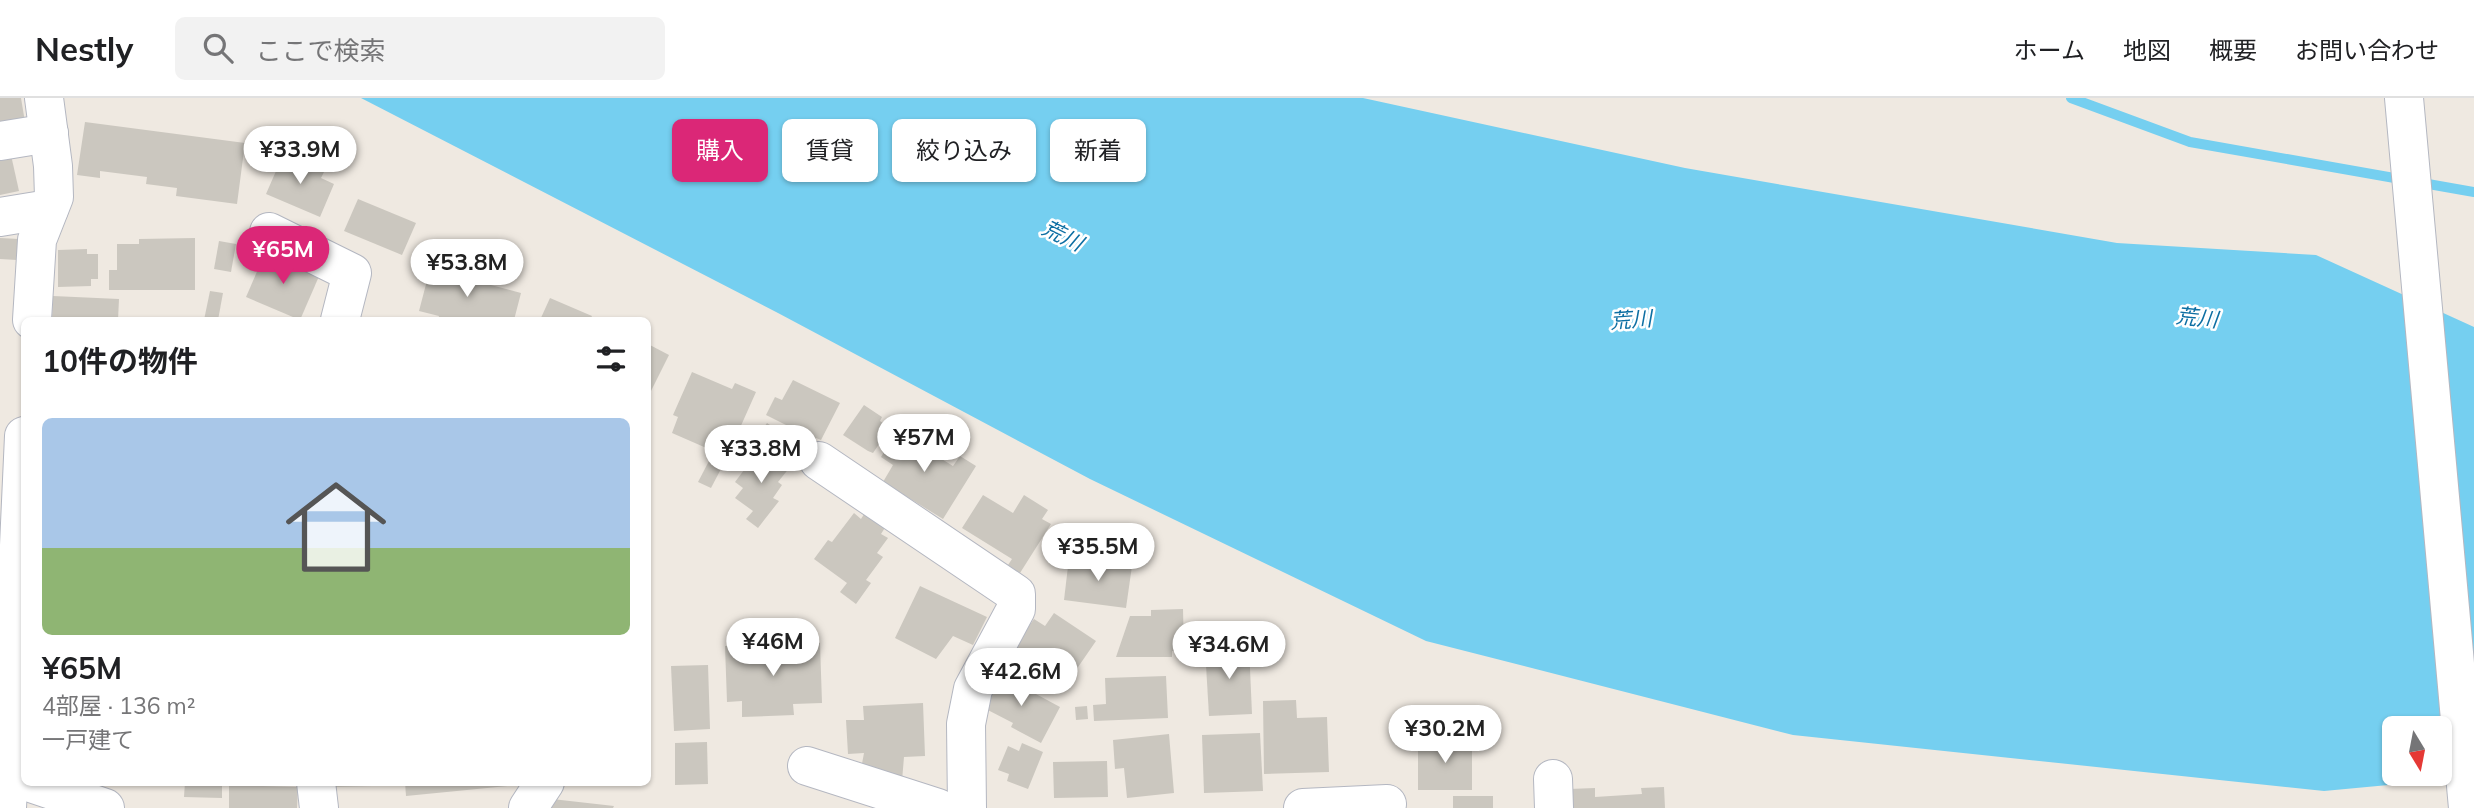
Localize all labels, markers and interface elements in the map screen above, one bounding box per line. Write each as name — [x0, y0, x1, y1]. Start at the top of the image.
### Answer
search box — [175, 17, 665, 80]
text: Nestly — [35, 28, 133, 69]
icon: search — [199, 29, 237, 67]
text: ここで検索 — [255, 34, 385, 67]
text: ホーム — [2014, 35, 2085, 65]
text: 地図 — [2123, 35, 2171, 65]
text: 概要 — [2209, 35, 2257, 65]
text: お問い合わせ — [2295, 35, 2439, 65]
chip: 購入 — [672, 119, 768, 182]
chip: 賃貸 — [782, 119, 878, 182]
chip: 絞り込み — [892, 119, 1036, 182]
chip: 新着 — [1050, 119, 1146, 182]
pin: ¥33.9M — [243, 126, 357, 186]
text: ¥33.9M — [260, 134, 340, 163]
water label: 荒川 — [1038, 214, 1089, 257]
pin: ¥65M — [242, 226, 324, 286]
text: ¥65M — [252, 234, 314, 263]
pin: ¥53.8M — [410, 240, 524, 299]
text: ¥53.8M — [427, 247, 507, 276]
water label: 荒川 — [2175, 302, 2221, 332]
water label: 荒川 — [1609, 304, 1655, 333]
icon: filters — [592, 340, 630, 378]
text: 10件の物件 — [42, 342, 198, 380]
pin: ¥57M — [883, 414, 965, 474]
text: ¥57M — [893, 422, 955, 451]
pin: ¥33.8M — [704, 426, 818, 485]
text: ¥33.8M — [721, 433, 801, 462]
icon: home — [273, 464, 399, 590]
pin: ¥35.5M — [1041, 524, 1155, 583]
text: ¥35.5M — [1058, 531, 1138, 560]
pin: ¥46M — [732, 618, 814, 678]
pin: ¥34.6M — [1172, 622, 1286, 681]
text: ¥46M — [742, 626, 804, 655]
text: ¥34.6M — [1189, 629, 1269, 658]
pin: ¥42.6M — [964, 648, 1078, 708]
text: ¥65M — [42, 649, 122, 687]
text: ¥42.6M — [981, 656, 1061, 685]
text: 4部屋 · 136 m² — [42, 691, 195, 720]
pin: ¥30.2M — [1388, 706, 1502, 765]
text: ¥30.2M — [1405, 713, 1485, 742]
north arrow — [2382, 716, 2452, 786]
map controls — [2382, 716, 2452, 786]
text: 一戸建て — [42, 725, 134, 754]

